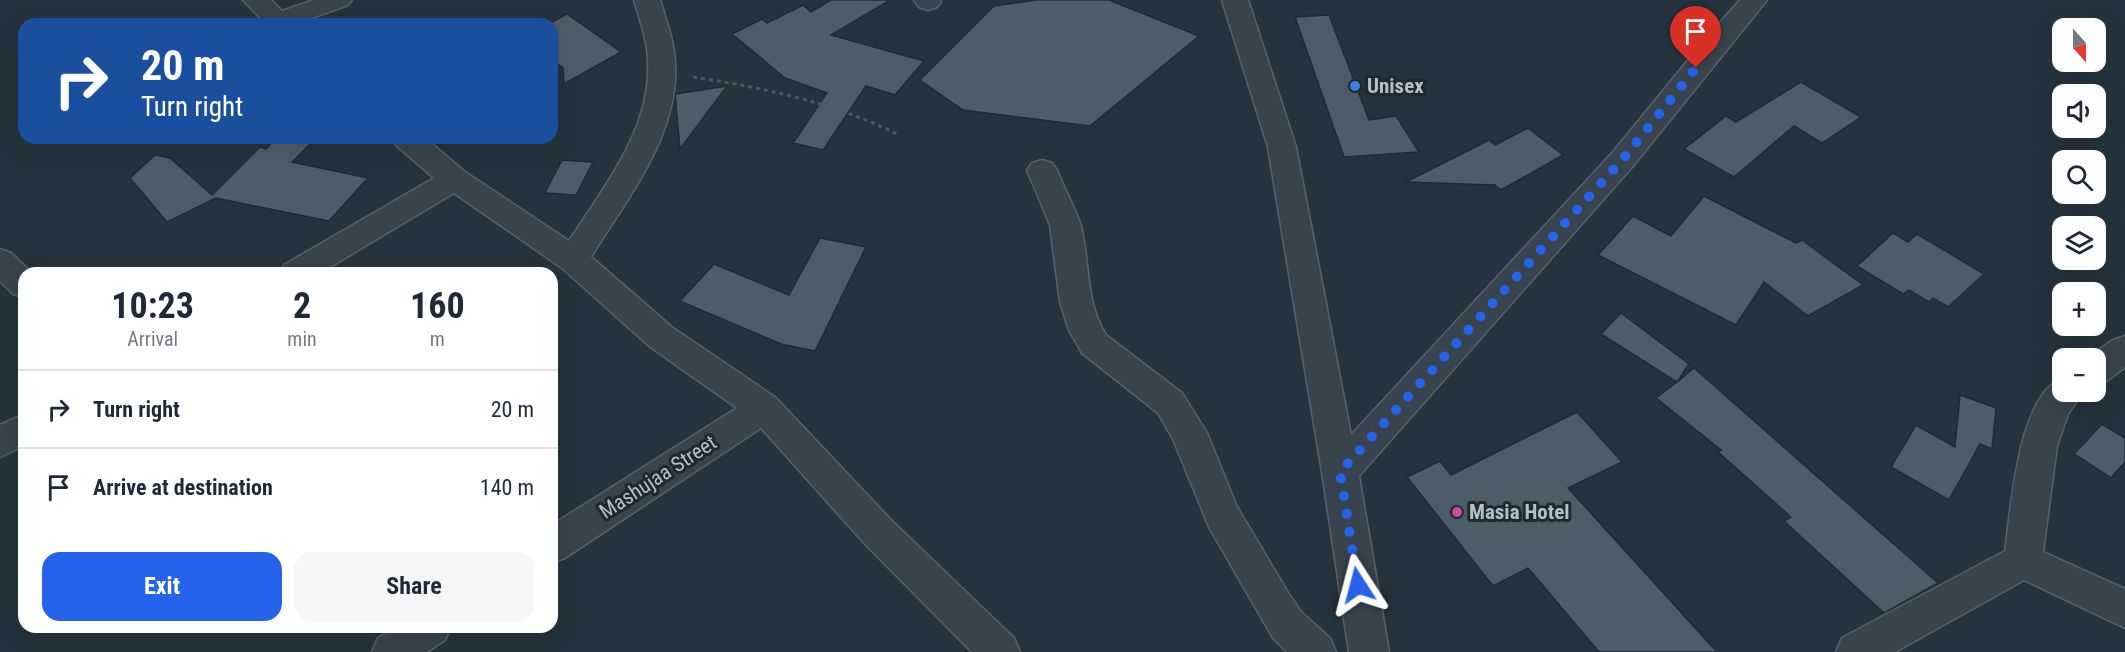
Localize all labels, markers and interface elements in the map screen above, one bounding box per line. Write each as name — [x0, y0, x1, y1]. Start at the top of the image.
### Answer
pin — [1670, 6, 1721, 68]
icon: arrive — [1679, 15, 1712, 48]
north arrow — [2052, 18, 2106, 72]
map controls — [2052, 18, 2106, 402]
text: 20 m — [141, 41, 224, 90]
icon: right — [42, 42, 120, 120]
place label: Unisex — [1367, 74, 1424, 98]
marker: Unisex — [1348, 79, 1362, 93]
button: sound — [2052, 84, 2106, 138]
text: Turn right — [141, 91, 243, 123]
button: search — [2052, 150, 2106, 204]
button: layers — [2052, 216, 2106, 270]
button: + — [2052, 282, 2106, 336]
text: 10:23 — [111, 285, 194, 327]
text: 2 — [293, 285, 311, 327]
text: 160 — [410, 285, 465, 327]
text: Arrival — [127, 327, 178, 351]
text: min — [287, 327, 317, 351]
text: m — [430, 327, 445, 351]
button: − — [2052, 348, 2106, 402]
icon: right — [42, 393, 75, 426]
text: Turn right — [93, 397, 180, 422]
text: 20 m — [491, 397, 534, 422]
street label: Mashujaa Street — [595, 430, 721, 524]
icon: arrive — [42, 471, 75, 504]
text: Arrive at destination — [93, 475, 273, 500]
text: 140 m — [480, 475, 534, 500]
place label: Masia Hotel — [1469, 500, 1570, 524]
marker: Masia Hotel — [1450, 505, 1464, 519]
button: Exit — [42, 552, 282, 621]
button: Share — [294, 552, 534, 621]
position arrow — [1326, 553, 1390, 617]

